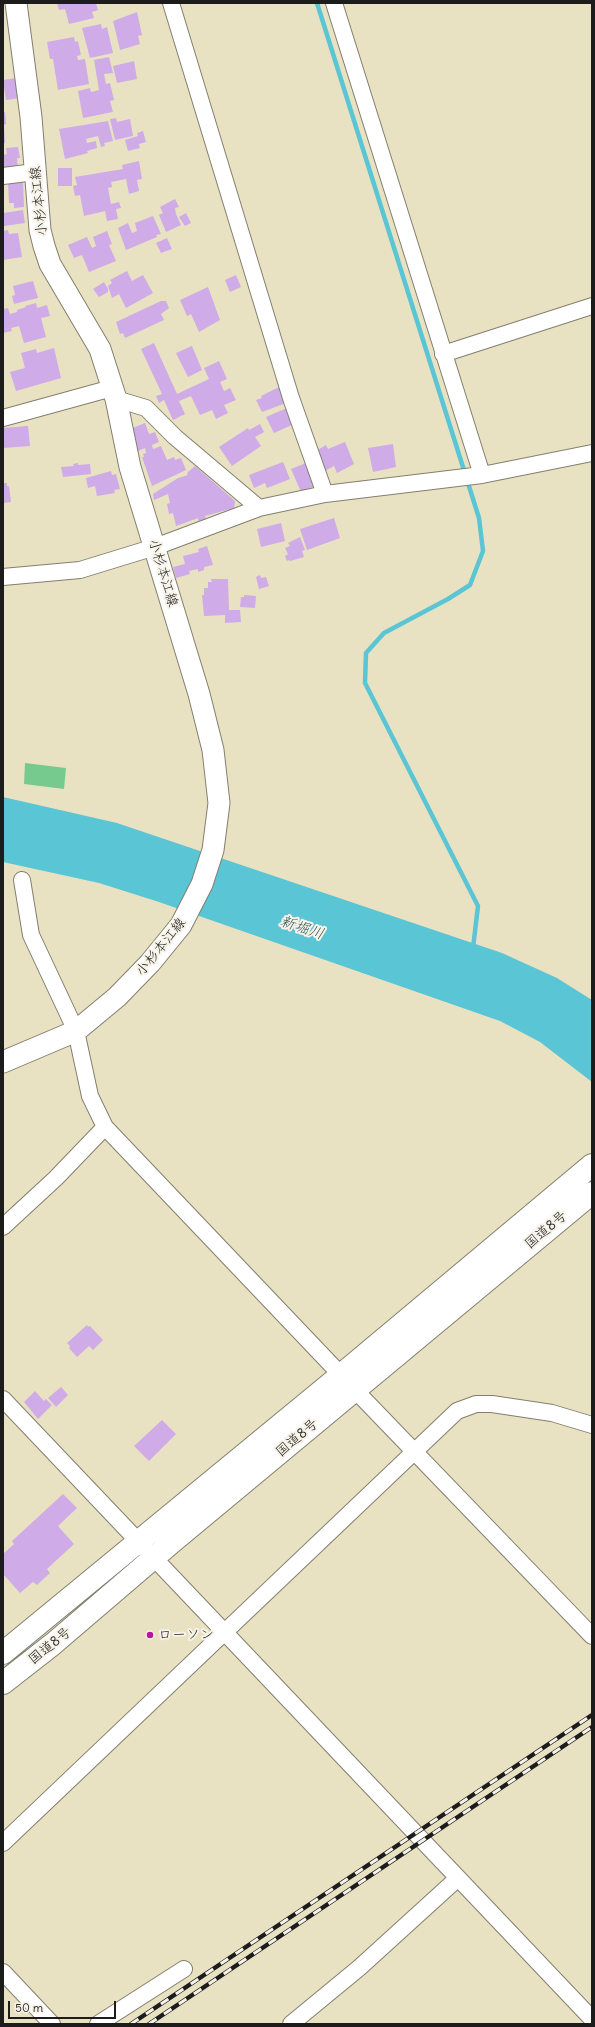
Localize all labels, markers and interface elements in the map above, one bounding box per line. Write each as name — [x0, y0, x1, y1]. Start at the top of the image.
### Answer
street label: 小杉本江線 — [27, 165, 51, 237]
street label: 小杉本江線 — [145, 537, 181, 609]
water label: 新堀川 — [278, 912, 326, 944]
street label: 小杉本江線 — [132, 915, 190, 979]
street label: 国道8号 — [521, 1207, 571, 1253]
street label: 国道8号 — [272, 1415, 322, 1461]
street label: 国道8号 — [25, 1624, 75, 1668]
place label: ローソン — [158, 1627, 214, 1643]
marker: ローソン — [145, 1630, 155, 1640]
scale bar — [10, 1993, 118, 2019]
text: 50 m — [15, 2000, 43, 2015]

